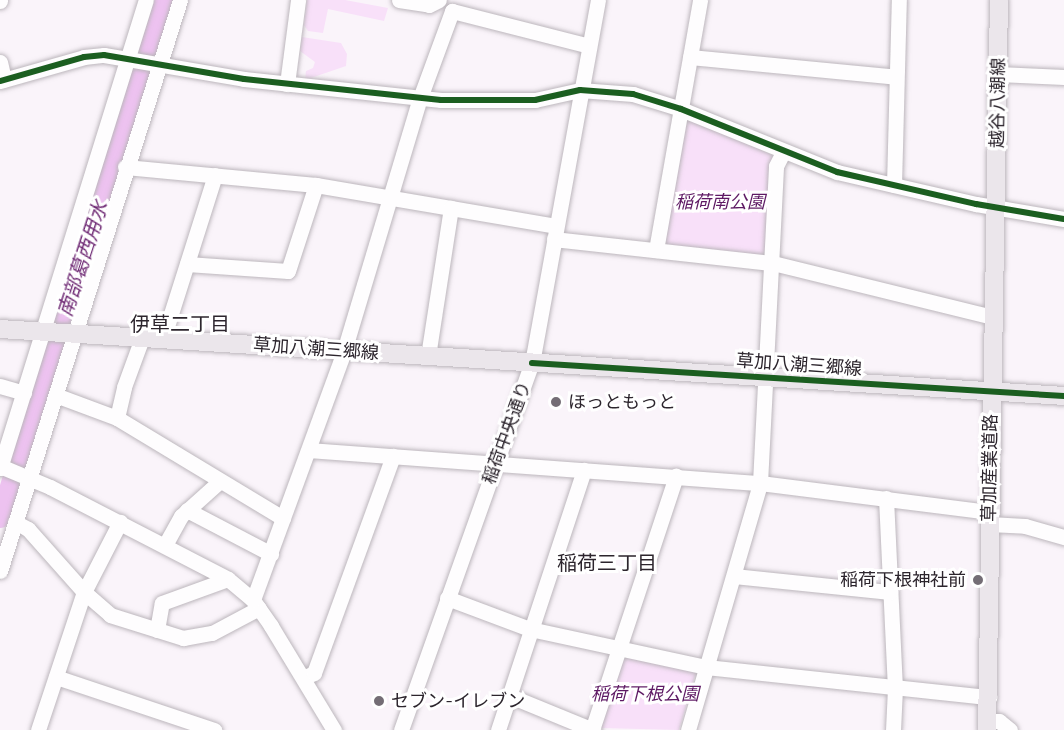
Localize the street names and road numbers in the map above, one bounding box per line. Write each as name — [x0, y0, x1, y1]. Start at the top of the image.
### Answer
street label: 越谷八潮線 — [986, 58, 1010, 148]
street label: 草加八潮三郷線 — [252, 334, 380, 364]
street label: 草加八潮三郷線 — [735, 350, 863, 380]
street label: 稲荷中央通り — [478, 379, 536, 487]
street label: 草加産業道路 — [978, 414, 1002, 522]

